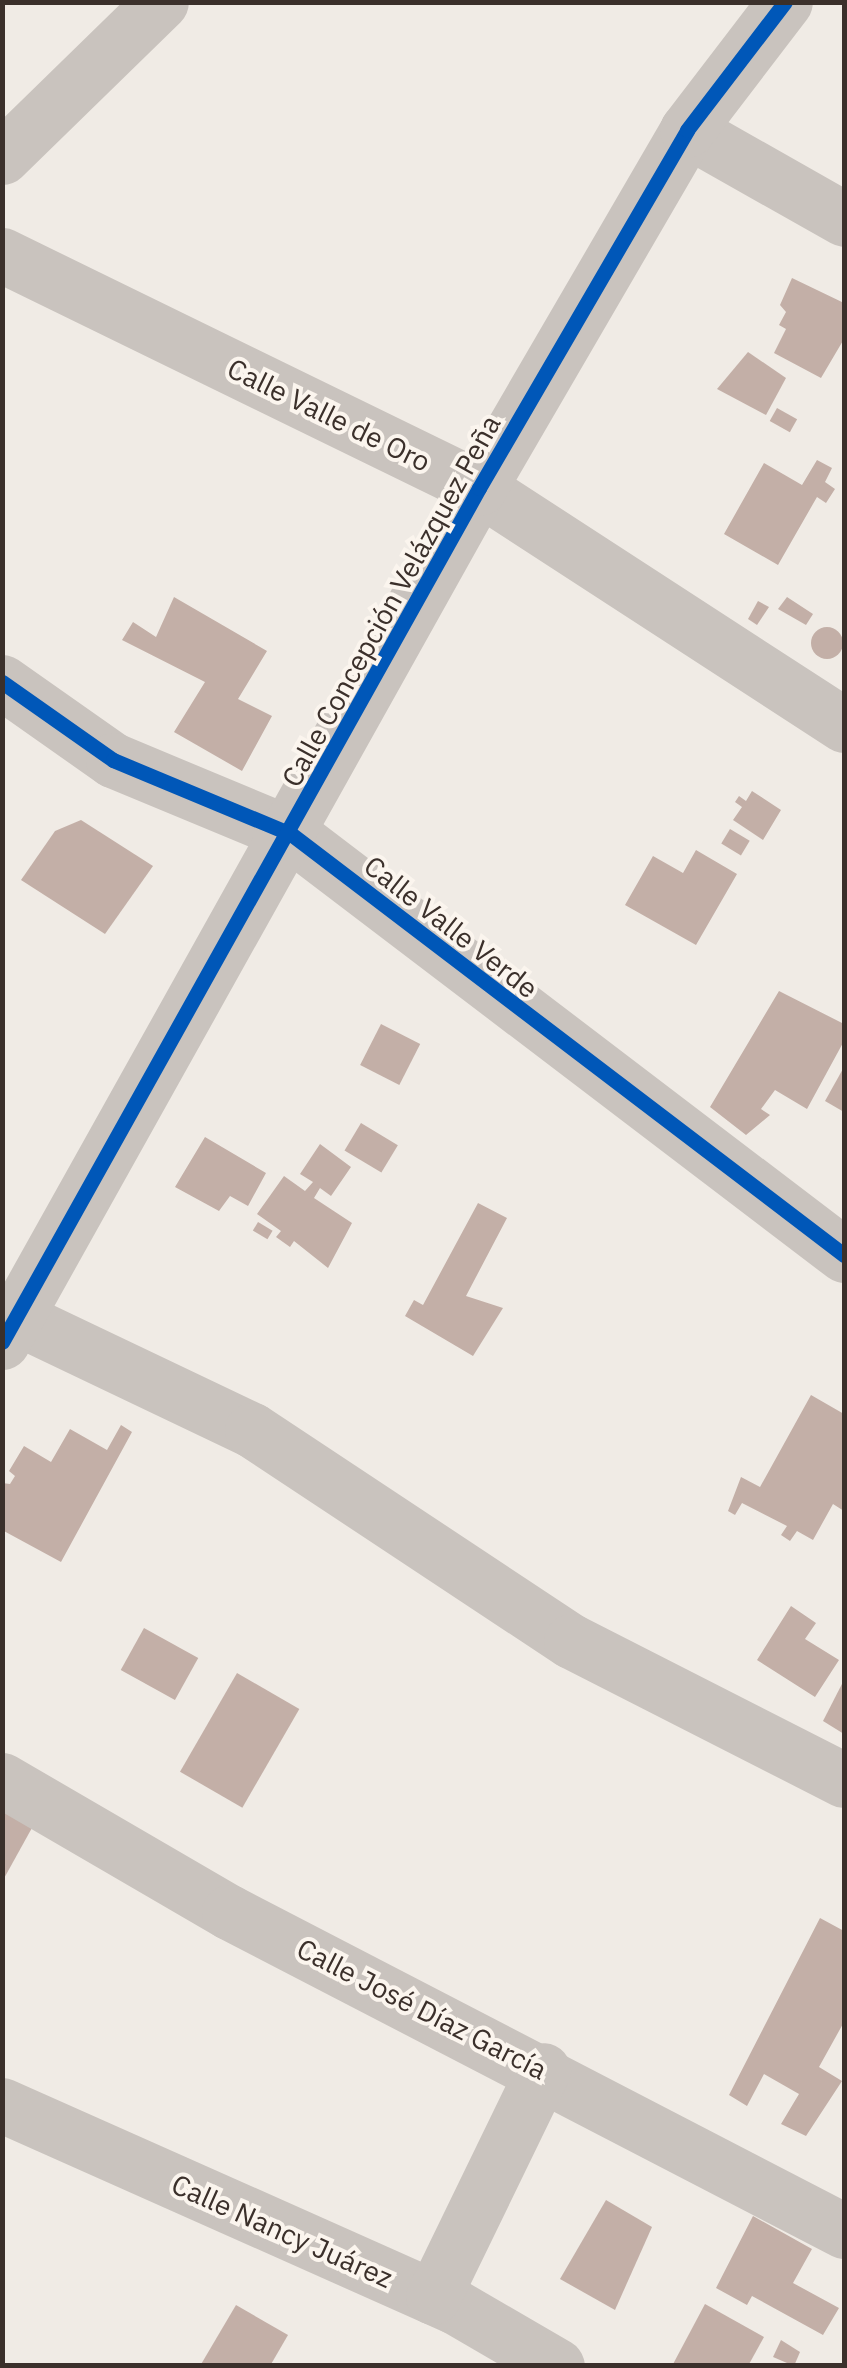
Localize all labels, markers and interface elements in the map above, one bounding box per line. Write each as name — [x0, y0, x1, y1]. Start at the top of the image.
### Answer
street label: Calle Valle de Oro — [222, 351, 436, 479]
street label: Calle Concepción Velázquez Peña — [275, 409, 507, 793]
street label: Calle Valle Verde — [358, 849, 544, 1005]
street label: Calle José Díaz García — [291, 1931, 553, 2087]
street label: Calle Nancy Juárez — [166, 2167, 398, 2295]

